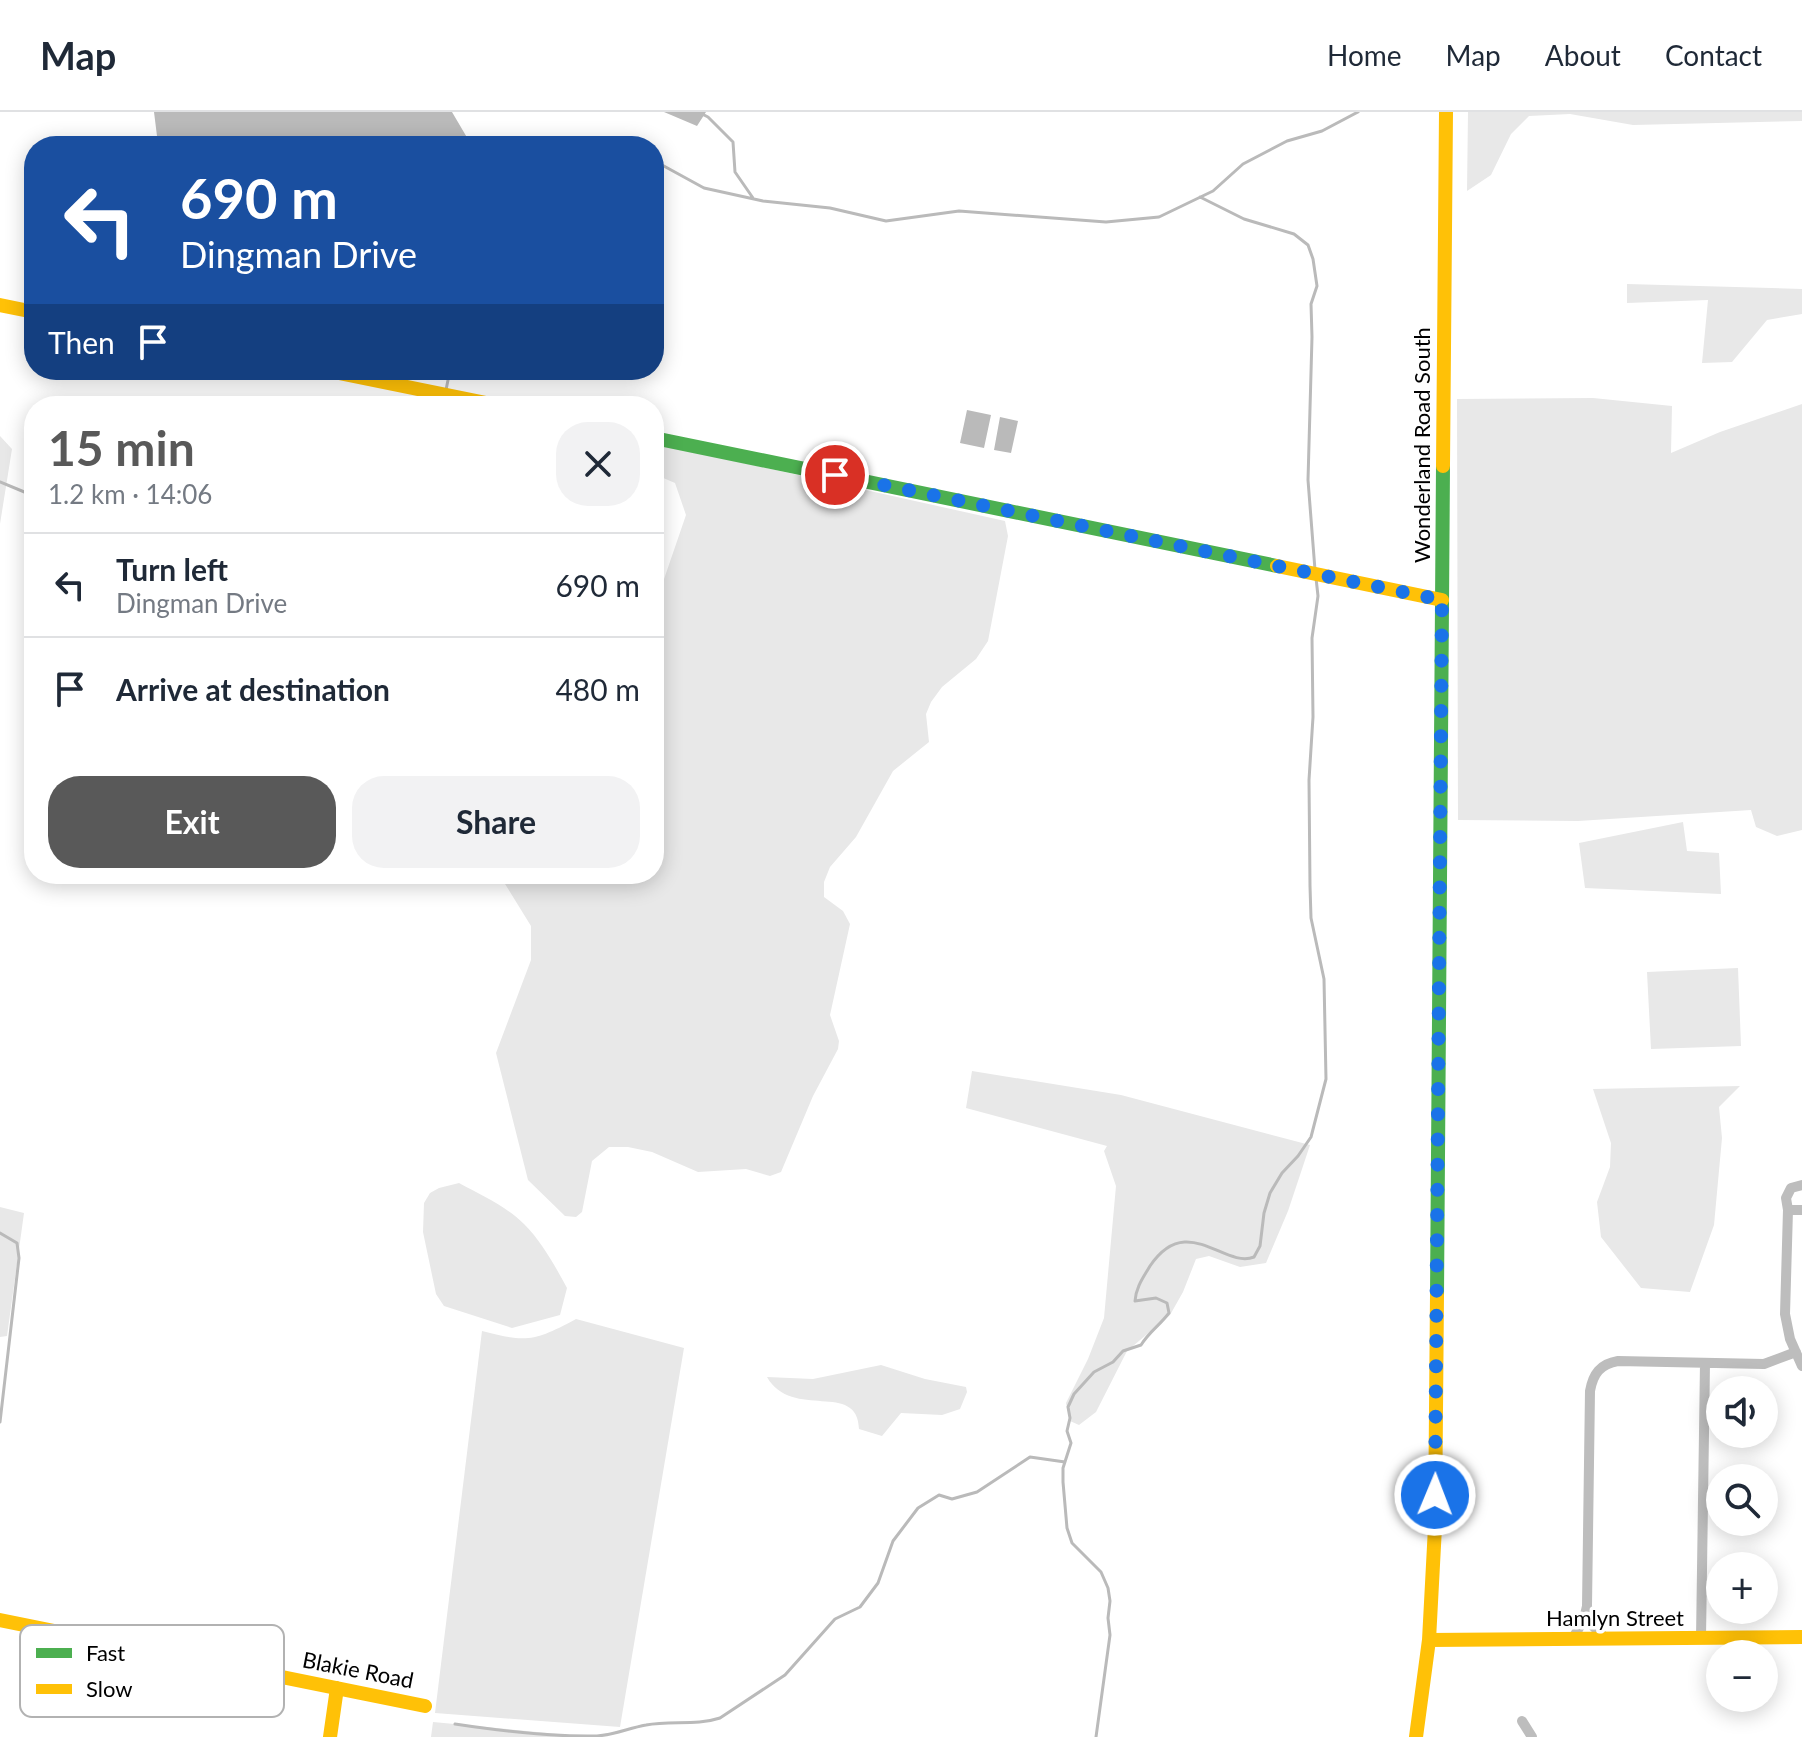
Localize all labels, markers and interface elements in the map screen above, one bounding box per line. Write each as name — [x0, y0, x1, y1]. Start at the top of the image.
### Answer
text: Map — [40, 32, 116, 78]
text: Home — [1327, 38, 1402, 72]
text: Map — [1446, 38, 1501, 72]
text: About — [1545, 38, 1621, 72]
text: Contact — [1665, 38, 1762, 72]
text: 690 m — [180, 164, 338, 231]
icon: left — [48, 168, 152, 272]
text: Dingman Drive — [180, 232, 417, 276]
icon: arrive — [131, 320, 175, 364]
text: Then — [48, 324, 115, 360]
street label: Wonderland Road South — [1408, 327, 1435, 563]
text: 15 min — [48, 419, 195, 476]
button: close — [556, 422, 640, 506]
pin — [801, 441, 869, 509]
icon: arrive — [813, 453, 857, 497]
text: 1.2 km · 14:06 — [48, 478, 212, 510]
text: Turn left — [116, 551, 228, 587]
icon: left — [48, 563, 92, 607]
text: 690 m — [555, 567, 640, 603]
text: Dingman Drive — [116, 587, 287, 619]
icon: arrive — [48, 667, 92, 711]
text: Arrive at destination — [116, 671, 390, 707]
text: 480 m — [555, 671, 640, 707]
button: Exit — [48, 776, 336, 868]
button: Share — [352, 776, 640, 868]
map controls — [1706, 1376, 1778, 1712]
button: sound — [1706, 1376, 1778, 1448]
position arrow — [1393, 1453, 1477, 1537]
button: search — [1706, 1464, 1778, 1536]
button: + — [1706, 1552, 1778, 1624]
street label: Hamlyn Street — [1546, 1604, 1684, 1631]
legend — [20, 1625, 284, 1717]
text: Fast — [86, 1639, 125, 1666]
button: − — [1706, 1640, 1778, 1712]
street label: Blakie Road — [300, 1646, 416, 1694]
text: Slow — [86, 1675, 133, 1702]

